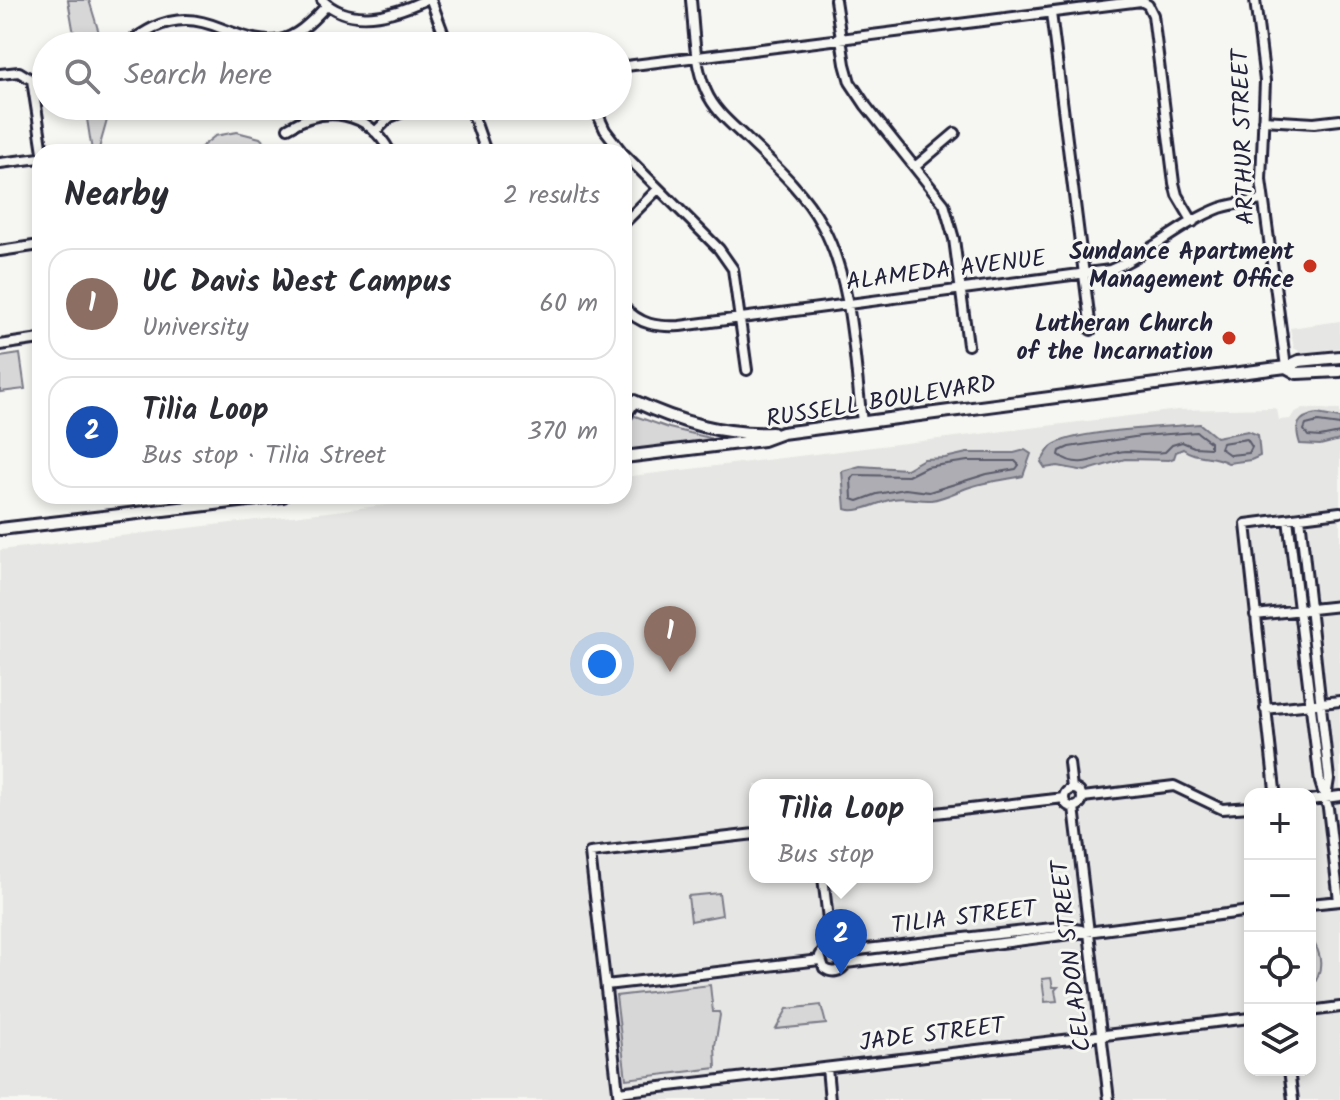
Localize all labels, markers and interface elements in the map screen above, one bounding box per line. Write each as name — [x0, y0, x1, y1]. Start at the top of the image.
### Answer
search box — [32, 32, 632, 120]
street label: ARTHUR STREET — [1221, 46, 1267, 226]
text: Search here — [124, 52, 272, 100]
icon: search — [60, 54, 104, 98]
text: Nearby — [64, 169, 169, 223]
text: 2 results — [503, 175, 600, 217]
place label: Sundance Apartment Management Office — [1069, 233, 1295, 300]
street label: ALAMEDA AVENUE — [844, 239, 1049, 303]
marker: Sundance Apartment Management Office — [1301, 257, 1319, 275]
text: UC Davis West Campus — [142, 259, 452, 307]
text: 1 — [88, 283, 96, 325]
text: 60 m — [539, 283, 598, 325]
place label: Lutheran Church of the Incarnation — [1017, 305, 1213, 372]
text: University — [142, 307, 248, 349]
marker: Lutheran Church of the Incarnation — [1220, 329, 1238, 347]
street label: RUSSELL BOULEVARD — [763, 365, 999, 439]
text: Tilia Loop — [142, 387, 269, 435]
text: 2 — [84, 411, 100, 453]
text: 370 m — [527, 411, 598, 453]
text: Bus stop · Tilia Street — [142, 435, 386, 477]
pin: 1 — [644, 606, 696, 672]
your location — [582, 644, 622, 684]
popup — [749, 779, 933, 883]
text: Tilia Loop — [778, 786, 904, 834]
map controls — [1244, 788, 1316, 1076]
button: + — [1244, 788, 1316, 860]
text: Bus stop — [778, 834, 874, 876]
street label: CELADON STREET — [1041, 856, 1103, 1054]
button: − — [1244, 860, 1316, 932]
street label: TILIA STREET — [889, 890, 1041, 946]
pin: 2 — [815, 909, 867, 975]
button: locate — [1244, 932, 1316, 1004]
button: layers — [1244, 1004, 1316, 1076]
street label: JADE STREET — [857, 1007, 1009, 1063]

